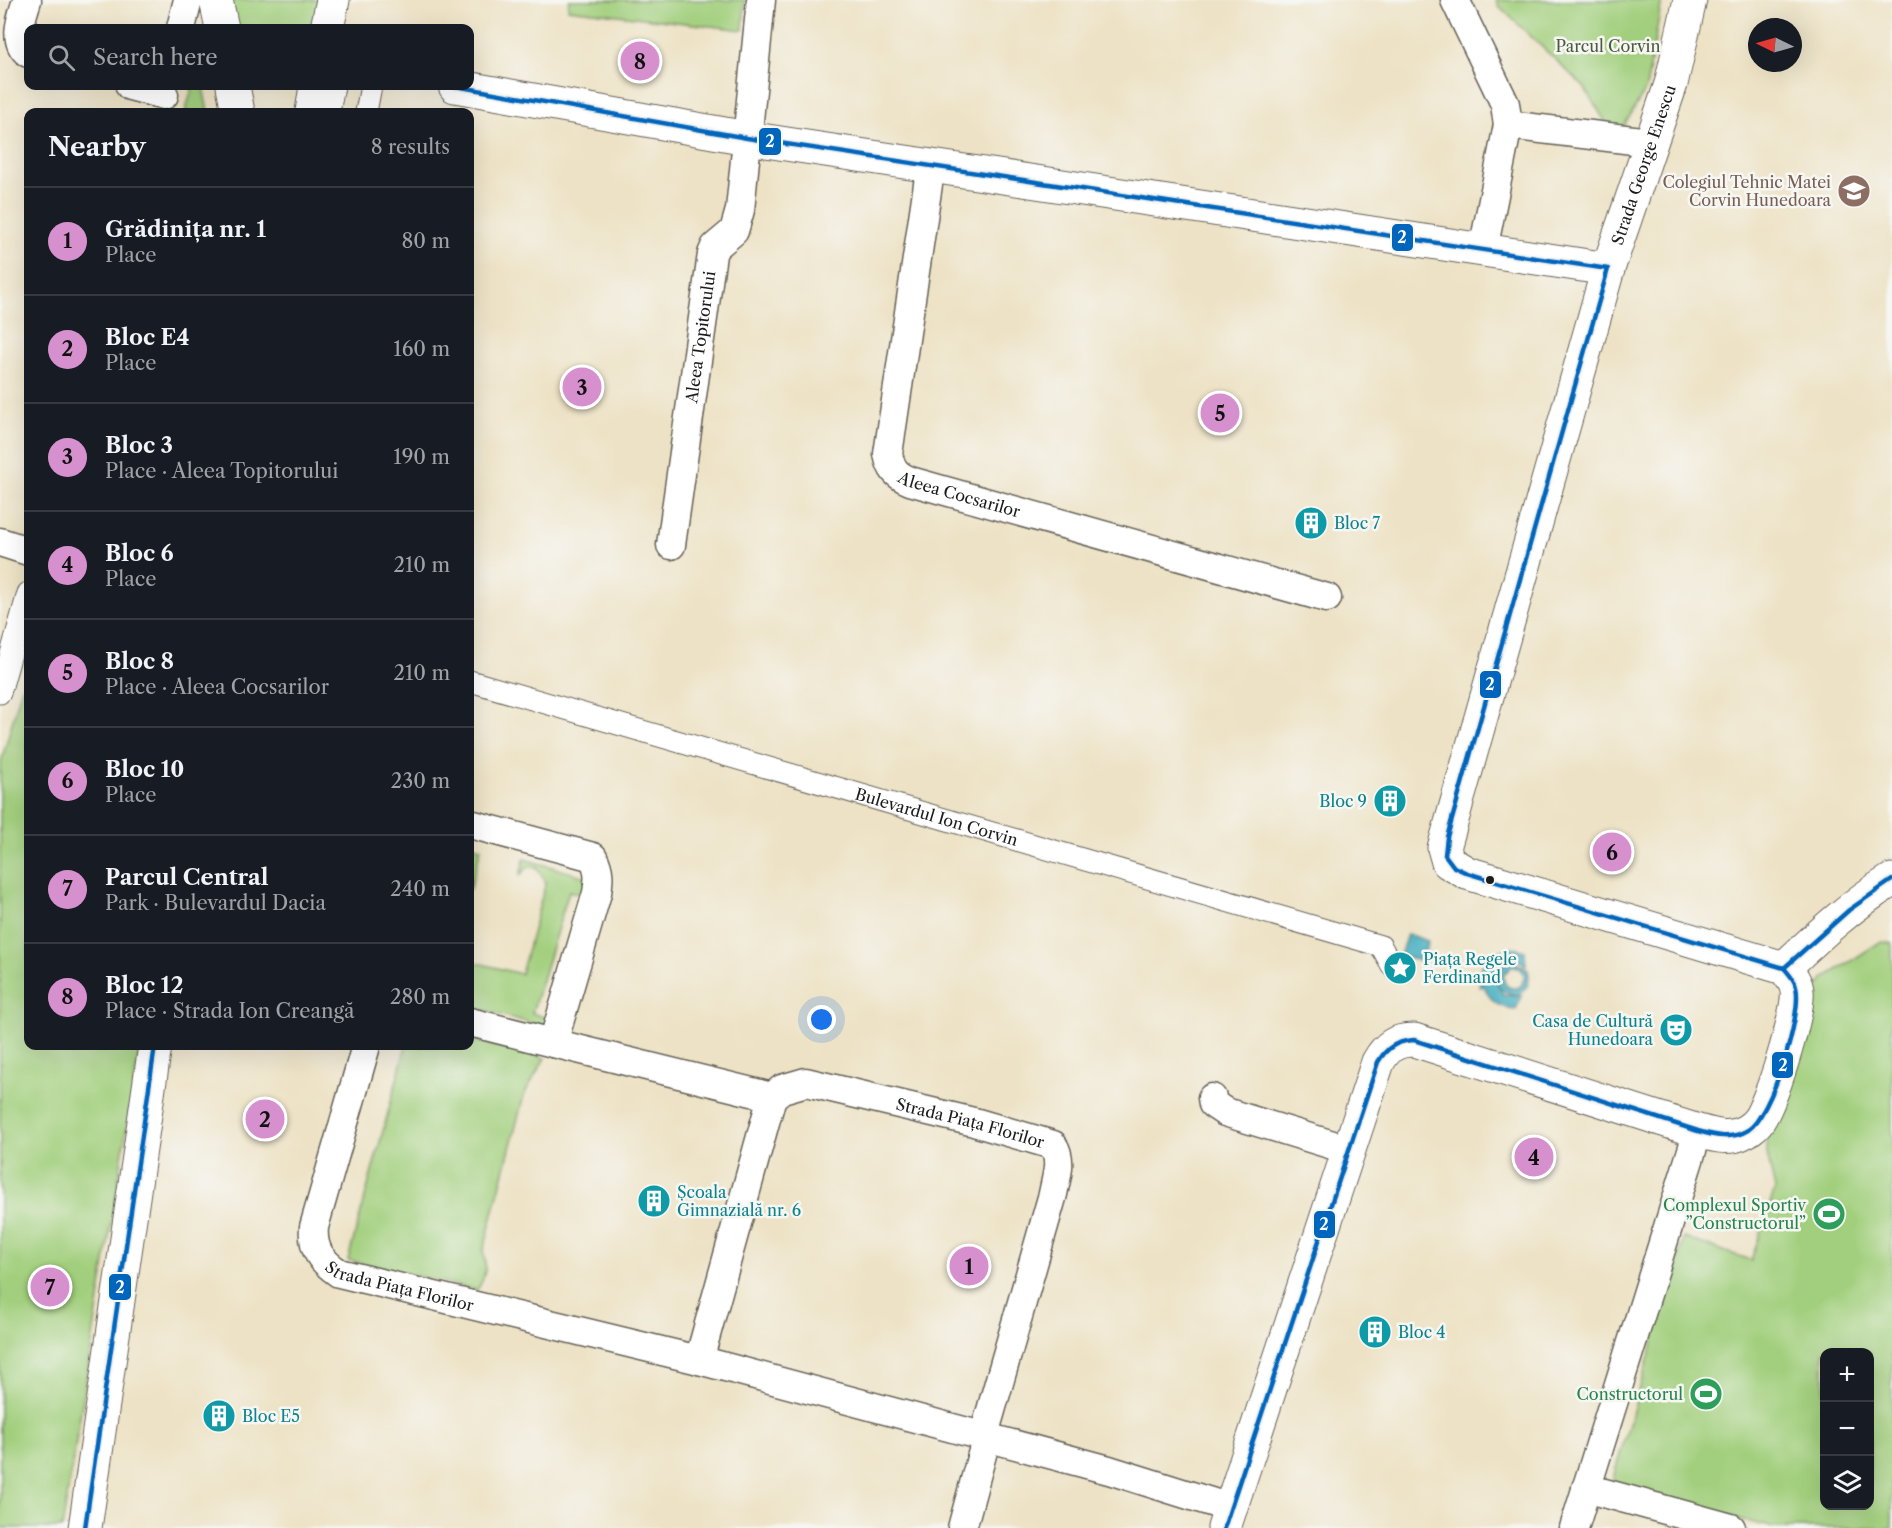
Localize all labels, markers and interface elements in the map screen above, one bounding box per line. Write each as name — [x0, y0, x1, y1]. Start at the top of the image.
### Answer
north arrow — [1748, 18, 1802, 72]
search box — [24, 24, 474, 90]
park label: Parcul Corvin — [1556, 36, 1661, 56]
pin: 8 — [620, 38, 660, 84]
icon: search — [45, 41, 78, 74]
text: Search here — [93, 44, 218, 71]
street label: Strada George Enescu — [1607, 82, 1680, 247]
line badge: 2 — [758, 127, 782, 156]
text: Nearby — [48, 131, 146, 163]
text: 2 — [765, 131, 775, 151]
text: 8 results — [371, 135, 450, 159]
place label: Colegiul Tehnic Matei Corvin Hunedoara — [1662, 172, 1832, 210]
school or university icon: Colegiul Tehnic Matei Corvin Hunedoara — [1836, 173, 1872, 209]
text: Grădinița nr. 1 — [105, 216, 266, 243]
line badge: 2 — [1391, 223, 1414, 252]
text: 2 — [1397, 227, 1407, 247]
text: 1 — [63, 229, 72, 253]
text: 80 m — [402, 229, 450, 253]
text: Place — [105, 243, 156, 267]
street label: Aleea Topitorului — [681, 270, 720, 405]
text: Bloc E4 — [105, 324, 190, 351]
text: 2 — [62, 337, 73, 361]
text: 160 m — [393, 337, 450, 361]
text: Place — [105, 351, 156, 375]
pin: 3 — [562, 364, 602, 410]
pin: 5 — [1200, 390, 1240, 436]
text: Bloc 3 — [105, 432, 173, 459]
text: 3 — [62, 445, 73, 469]
text: 190 m — [393, 445, 450, 469]
text: Place · Aleea Topitorului — [105, 459, 338, 483]
street label: Aleea Cocsarilor — [894, 466, 1023, 522]
building icon: Bloc 7 — [1293, 505, 1329, 541]
place label: Bloc 7 — [1334, 513, 1380, 533]
text: Bloc 6 — [105, 540, 174, 567]
text: 4 — [62, 553, 73, 577]
text: 210 m — [393, 553, 450, 577]
text: Place — [105, 567, 156, 591]
text: Bloc 8 — [105, 648, 174, 675]
text: 5 — [62, 661, 73, 685]
text: 210 m — [393, 661, 450, 685]
line badge: 2 — [1479, 670, 1502, 699]
text: 2 — [1485, 674, 1495, 694]
text: Place · Aleea Cocsarilor — [105, 675, 329, 699]
text: Bloc 10 — [105, 756, 184, 783]
text: 6 — [62, 769, 73, 793]
text: 230 m — [391, 769, 450, 793]
text: Place — [105, 783, 156, 807]
building icon: Bloc 9 — [1372, 783, 1408, 819]
street label: Bulevardul Ion Corvin — [853, 784, 1020, 850]
place label: Bloc 9 — [1319, 791, 1367, 811]
pin: 6 — [1592, 830, 1632, 874]
text: Parcul Central — [105, 864, 269, 891]
unlabelled marker — [1484, 874, 1496, 886]
text: 7 — [62, 877, 73, 901]
text: 240 m — [390, 877, 450, 901]
text: Park · Bulevardul Dacia — [105, 891, 326, 915]
place label: Piața Regele Ferdinand — [1423, 949, 1517, 987]
place icon: Piața Regele Ferdinand — [1382, 950, 1418, 986]
text: Bloc 12 — [105, 972, 183, 999]
text: 8 — [61, 985, 74, 1009]
text: 280 m — [390, 985, 450, 1009]
text: Place · Strada Ion Creangă — [105, 999, 354, 1023]
your location — [807, 1005, 836, 1034]
place label: Casa de Cultură Hunedoara — [1532, 1011, 1654, 1049]
theatre icon: Casa de Cultură Hunedoara — [1658, 1012, 1694, 1048]
line badge: 2 — [1771, 1051, 1794, 1079]
text: 2 — [1778, 1055, 1788, 1075]
street label: Strada Piața Florilor — [894, 1094, 1047, 1152]
pin: 2 — [246, 1096, 284, 1142]
pin: 4 — [1514, 1134, 1553, 1180]
place label: Școala Gimnazială nr. 6 — [677, 1182, 801, 1220]
building icon: Școala Gimnazială nr. 6 — [636, 1183, 672, 1219]
place label: Complexul Sportiv ”Constructorul” — [1663, 1195, 1806, 1233]
sports icon: Complexul Sportiv ”Constructorul” — [1811, 1196, 1847, 1232]
line badge: 2 — [1313, 1210, 1336, 1239]
text: 2 — [1319, 1214, 1329, 1234]
pin: 1 — [950, 1244, 988, 1288]
street label: Strada Piața Florilor — [321, 1257, 476, 1315]
pin: 7 — [31, 1264, 70, 1310]
line badge: 2 — [108, 1273, 132, 1301]
text: 2 — [115, 1277, 125, 1297]
building icon: Bloc 4 — [1357, 1314, 1393, 1350]
place label: Bloc 4 — [1398, 1322, 1446, 1342]
map controls — [1820, 1348, 1874, 1510]
button: + — [1820, 1348, 1874, 1402]
sports icon: Constructorul — [1688, 1376, 1724, 1412]
place label: Constructorul — [1577, 1384, 1683, 1404]
building icon: Bloc E5 — [201, 1398, 237, 1434]
button: − — [1820, 1402, 1874, 1456]
place label: Bloc E5 — [242, 1406, 300, 1426]
button: layers — [1820, 1456, 1874, 1510]

